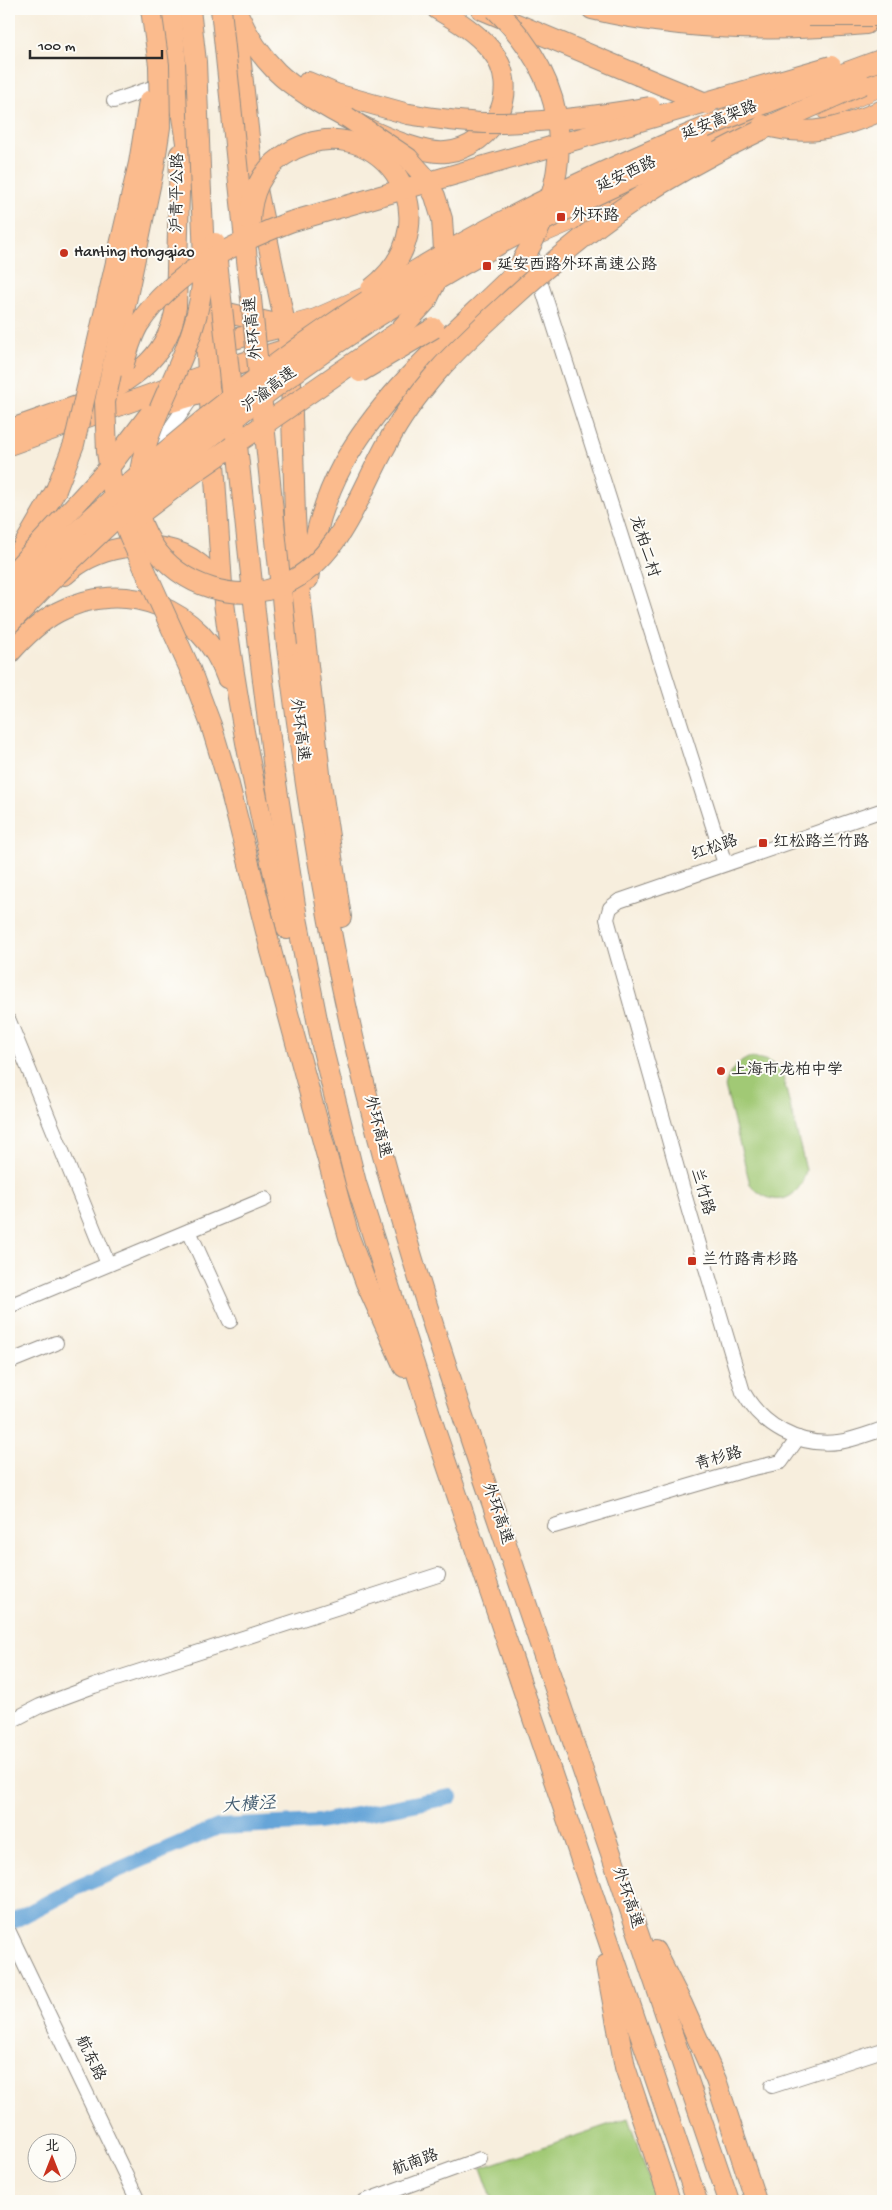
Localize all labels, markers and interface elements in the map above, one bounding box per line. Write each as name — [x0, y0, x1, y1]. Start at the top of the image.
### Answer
scale bar — [30, 28, 162, 60]
text: 100 m — [37, 38, 76, 56]
street label: 延安高架路 — [679, 96, 761, 146]
street label: 延安西路 — [593, 152, 660, 198]
street label: 沪青平公路 — [167, 153, 189, 233]
place label: 外环路 — [571, 206, 619, 227]
marker: 外环路 — [555, 211, 567, 223]
place label: Hanting Hongqiao — [74, 244, 194, 263]
marker: Hanting Hongqiao — [58, 247, 70, 259]
place label: 延安西路外环高速公路 — [497, 255, 657, 276]
marker: 延安西路外环高速公路 — [481, 260, 493, 272]
street label: 外环高速 — [240, 295, 268, 361]
street label: 沪渝高速 — [238, 363, 301, 418]
street label: 龙柏二村 — [624, 513, 663, 580]
street label: 外环高速 — [285, 697, 313, 763]
street label: 红松路 — [689, 830, 741, 866]
place label: 红松路兰竹路 — [773, 832, 869, 853]
marker: 红松路兰竹路 — [757, 837, 769, 849]
place label: 上海市龙柏中学 — [731, 1060, 843, 1081]
marker: 上海市龙柏中学 — [715, 1065, 727, 1077]
street label: 外环高速 — [359, 1093, 395, 1160]
street label: 兰竹路 — [685, 1166, 719, 1218]
place label: 兰竹路青杉路 — [702, 1250, 798, 1271]
marker: 兰竹路青杉路 — [686, 1255, 698, 1267]
street label: 青杉路 — [693, 1442, 745, 1476]
street label: 外环高速 — [477, 1480, 517, 1547]
water label: 大横泾 — [221, 1793, 278, 1818]
street label: 外环高速 — [607, 1864, 647, 1931]
street label: 航东路 — [70, 2032, 110, 2085]
north arrow — [28, 2132, 78, 2182]
text: 北 — [45, 2139, 59, 2156]
street label: 航南路 — [390, 2145, 442, 2181]

